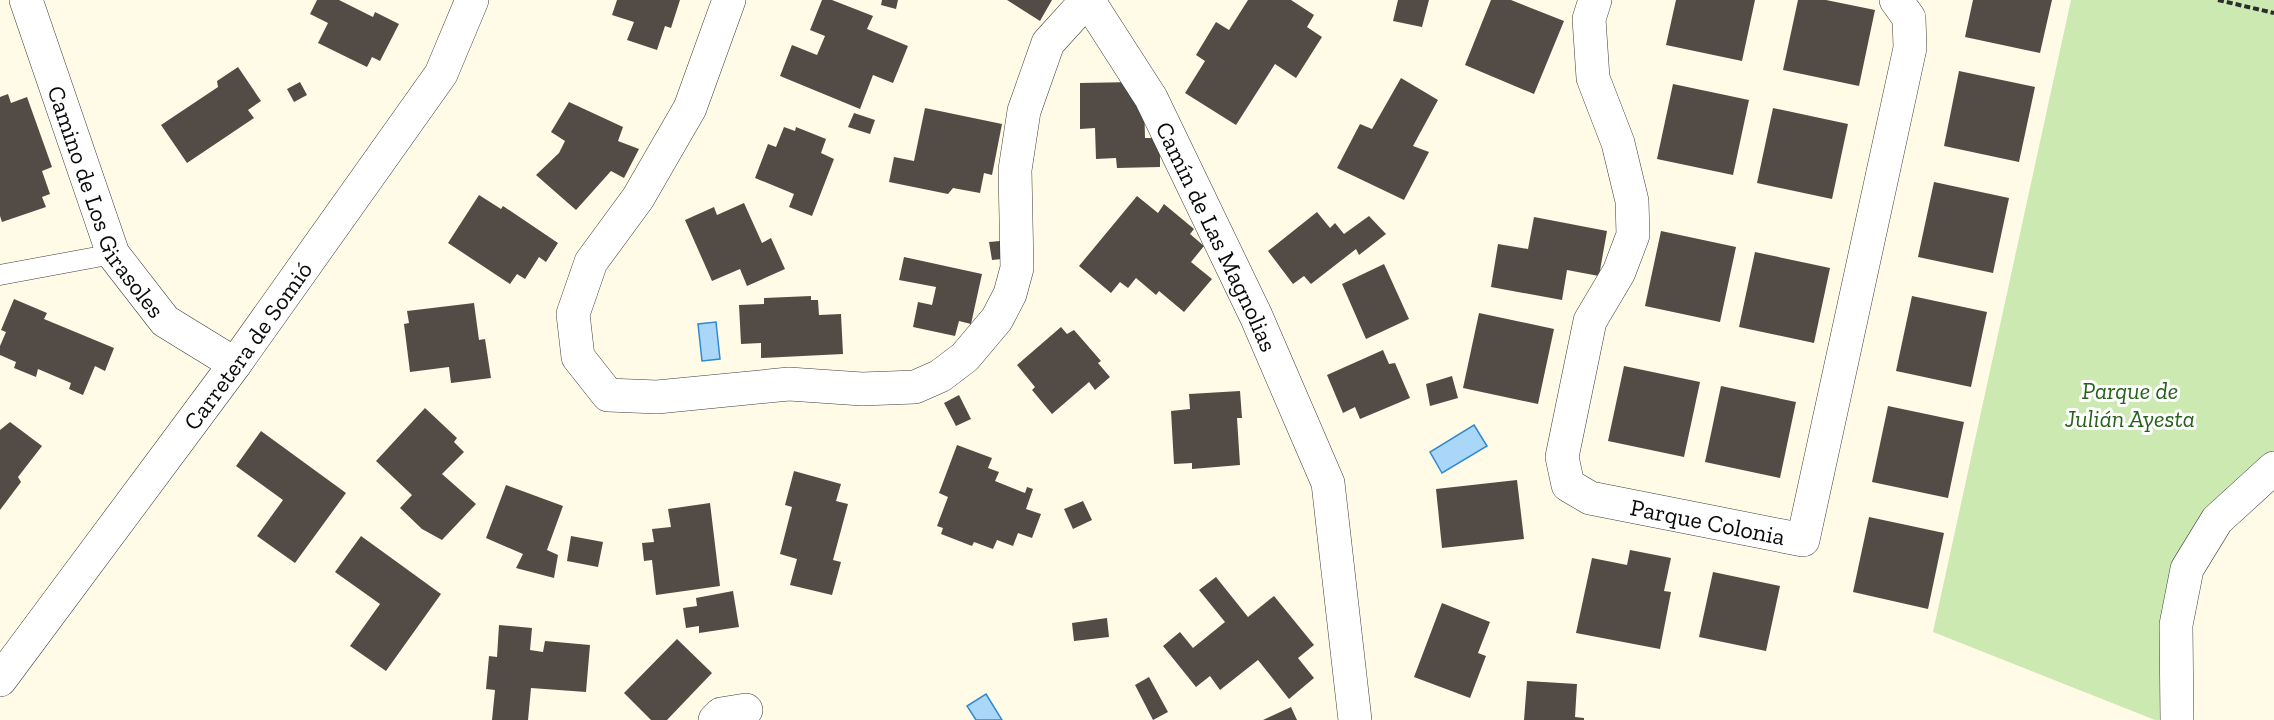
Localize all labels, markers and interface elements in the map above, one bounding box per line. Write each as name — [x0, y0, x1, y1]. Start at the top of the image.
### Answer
street label: Camino de Los Girasoles — [42, 82, 171, 323]
street label: Camín de Las Magnolias — [1150, 117, 1284, 356]
street label: Carretera de Somió — [177, 256, 318, 435]
park label: Parque de Julián Ayesta — [2064, 376, 2195, 433]
street label: Parque Colonia — [1628, 492, 1788, 551]

